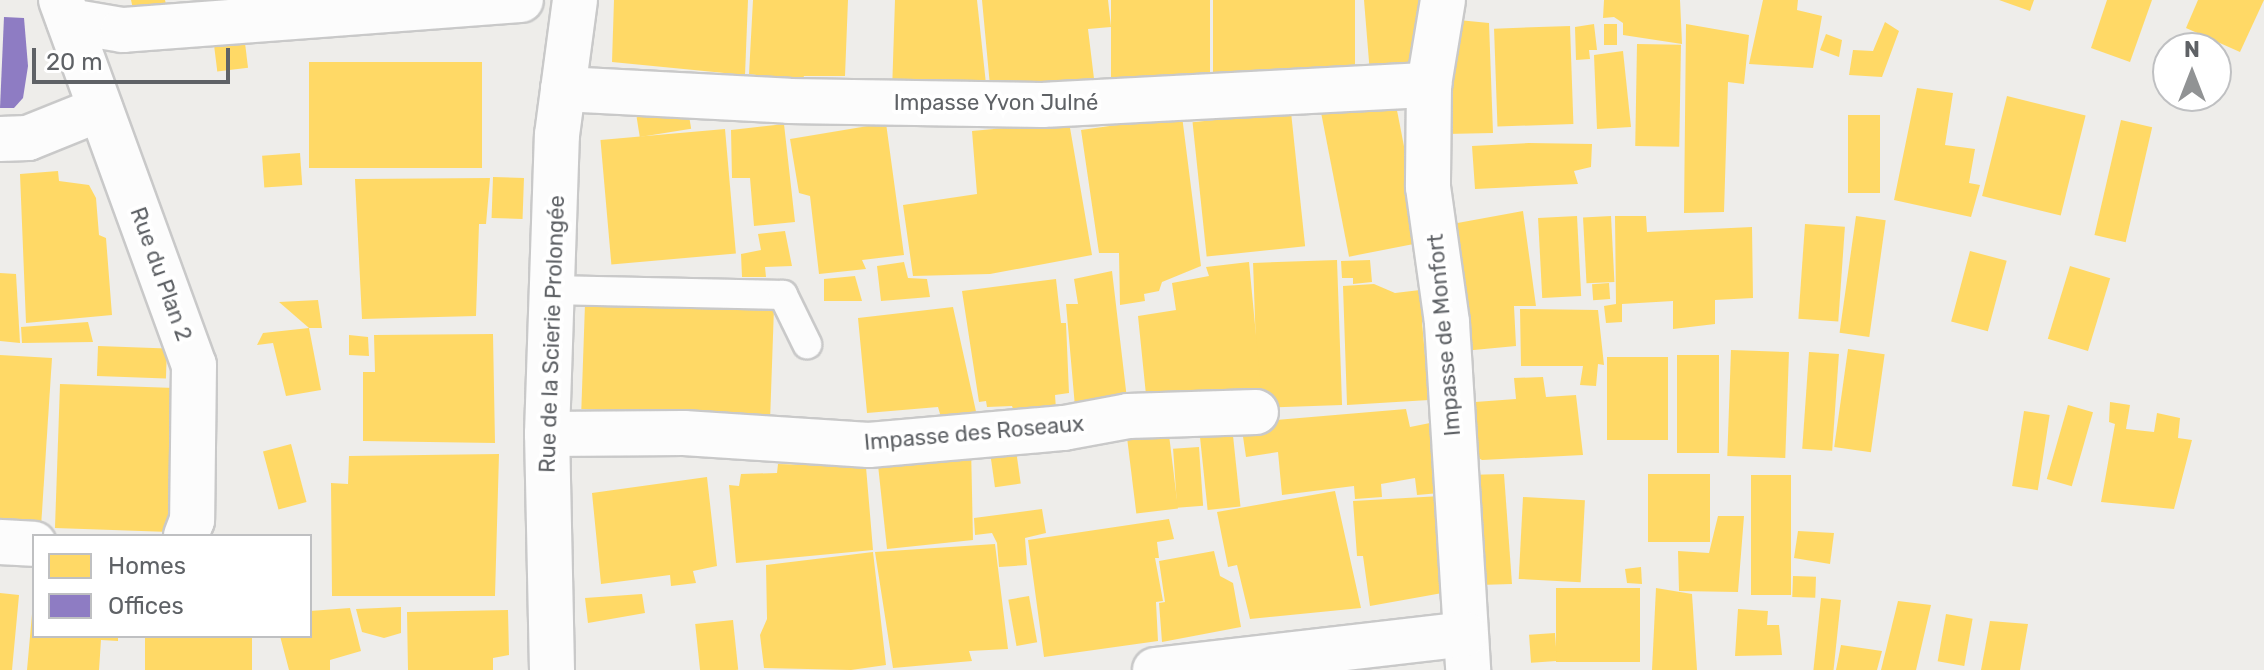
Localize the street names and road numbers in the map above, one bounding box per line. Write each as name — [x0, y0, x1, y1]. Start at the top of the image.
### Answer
street label: Impasse Yvon Julné — [893, 90, 1099, 116]
street label: Rue de la Scierie Prolongée — [534, 195, 570, 473]
street label: Rue du Plan 2 — [125, 204, 197, 344]
street label: Impasse de Monfort — [1422, 233, 1466, 437]
street label: Impasse des Roseaux — [863, 410, 1085, 456]

